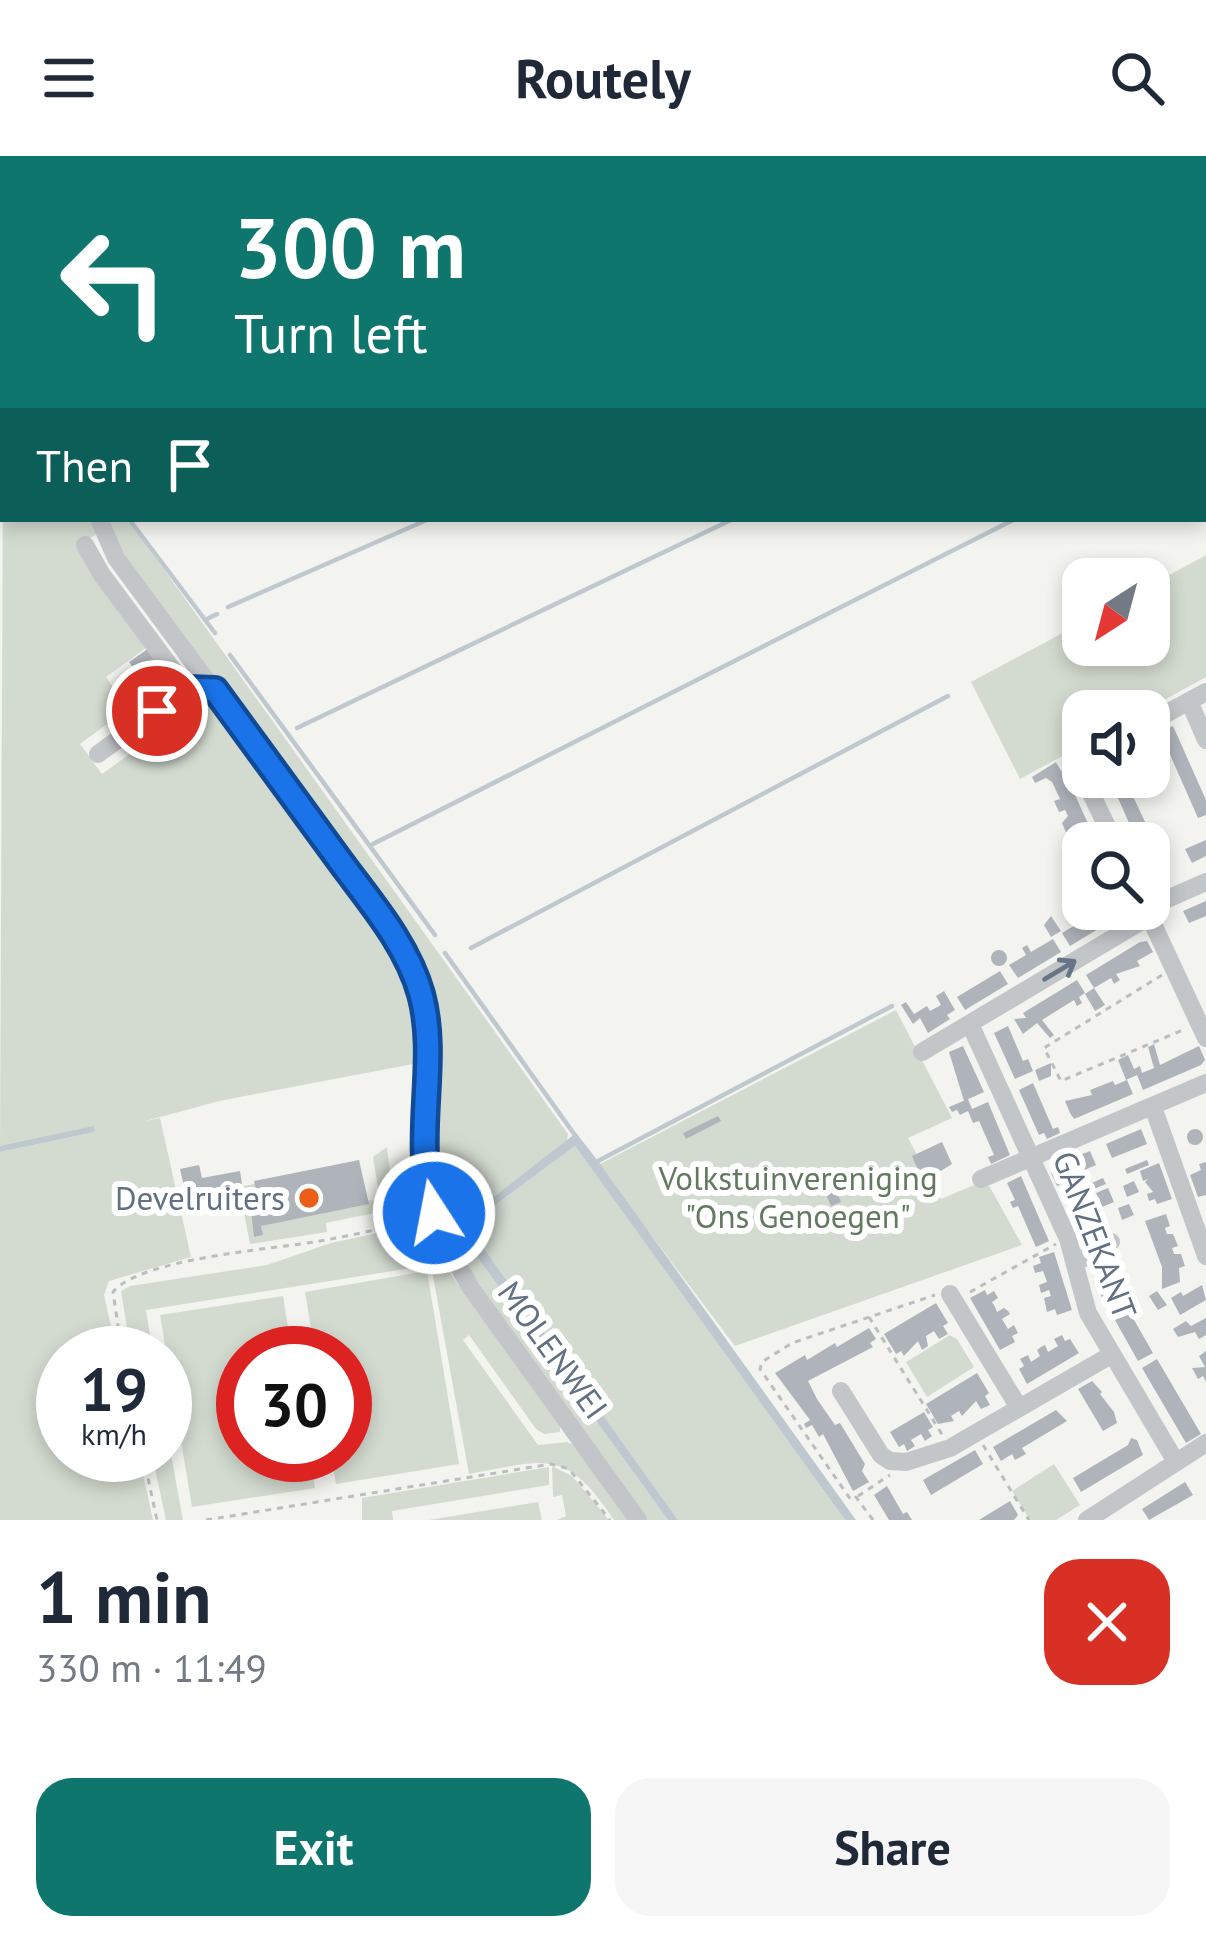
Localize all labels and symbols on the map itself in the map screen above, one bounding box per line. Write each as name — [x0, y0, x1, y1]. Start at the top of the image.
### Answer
north arrow — [1062, 558, 1170, 666]
pin — [106, 660, 208, 762]
one-way arrow — [1042, 958, 1077, 982]
street label: GANZEKANT — [1044, 1145, 1147, 1325]
position arrow — [371, 1150, 497, 1276]
park label: Volkstuinvereniging "Ons Genoegen" — [657, 1156, 938, 1237]
place label: Develruiters — [115, 1176, 285, 1219]
marker: Develruiters — [296, 1185, 322, 1211]
street label: MOLENWEI — [489, 1272, 618, 1427]
speed limit sign: 30 — [216, 1326, 372, 1482]

